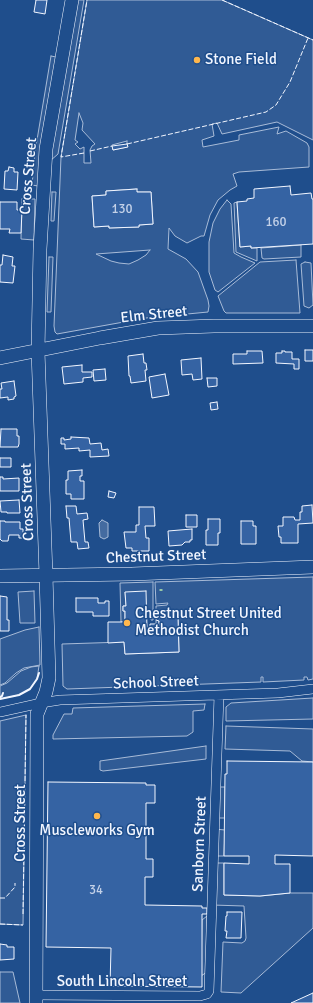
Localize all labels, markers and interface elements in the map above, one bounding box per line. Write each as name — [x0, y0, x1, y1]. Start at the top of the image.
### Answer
place label: Stone Field — [205, 51, 277, 69]
marker: Stone Field — [192, 55, 202, 65]
street label: Cross Street — [17, 137, 41, 215]
house number: 130 — [111, 202, 133, 218]
house number: 160 — [265, 215, 287, 231]
street label: Elm Street — [120, 303, 188, 327]
street label: Cross Street — [18, 463, 38, 541]
street label: Chestnut Street — [105, 546, 207, 568]
place label: Chestnut Street United Methodist Church — [135, 605, 282, 640]
marker: Chestnut Street United Methodist Church — [122, 618, 132, 628]
street label: School Street — [113, 673, 199, 693]
street label: Cross Street — [12, 784, 30, 862]
street label: Sanborn Street — [189, 796, 211, 892]
marker: Muscleworks Gym — [92, 811, 102, 821]
place label: Muscleworks Gym — [39, 822, 155, 840]
house number: 34 — [89, 883, 103, 899]
street label: South Lincoln Street — [57, 973, 187, 991]

